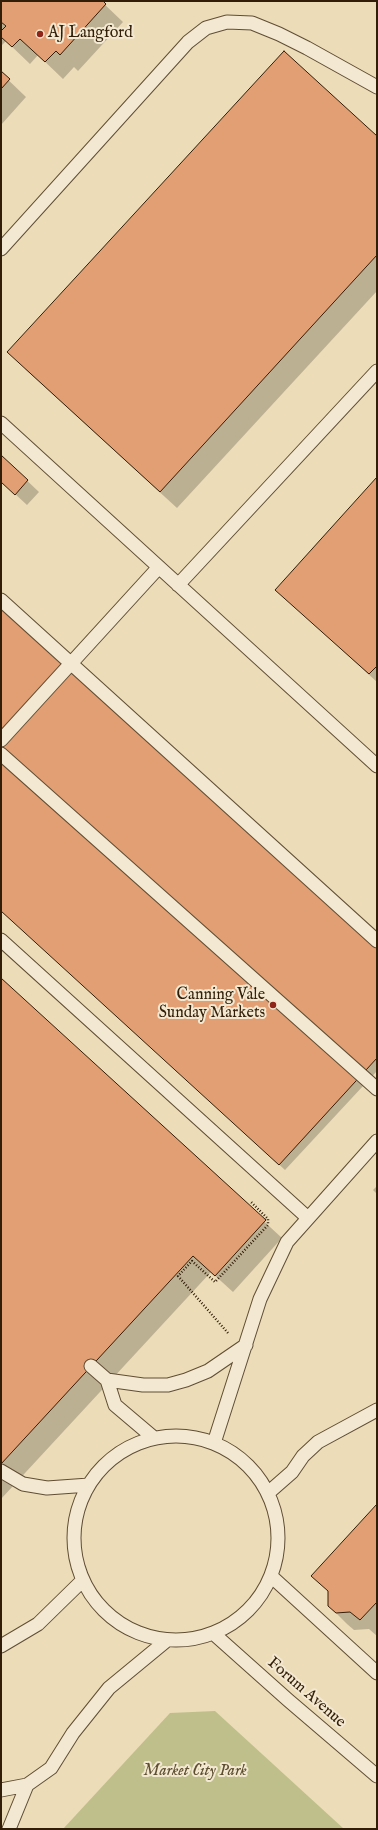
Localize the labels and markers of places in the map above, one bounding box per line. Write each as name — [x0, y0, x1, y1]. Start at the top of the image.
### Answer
place label: AJ Langford — [48, 24, 133, 44]
marker: AJ Langford — [35, 29, 45, 39]
place label: Canning Vale Sunday Markets — [159, 986, 265, 1024]
marker: Canning Vale Sunday Markets — [268, 1000, 278, 1010]

